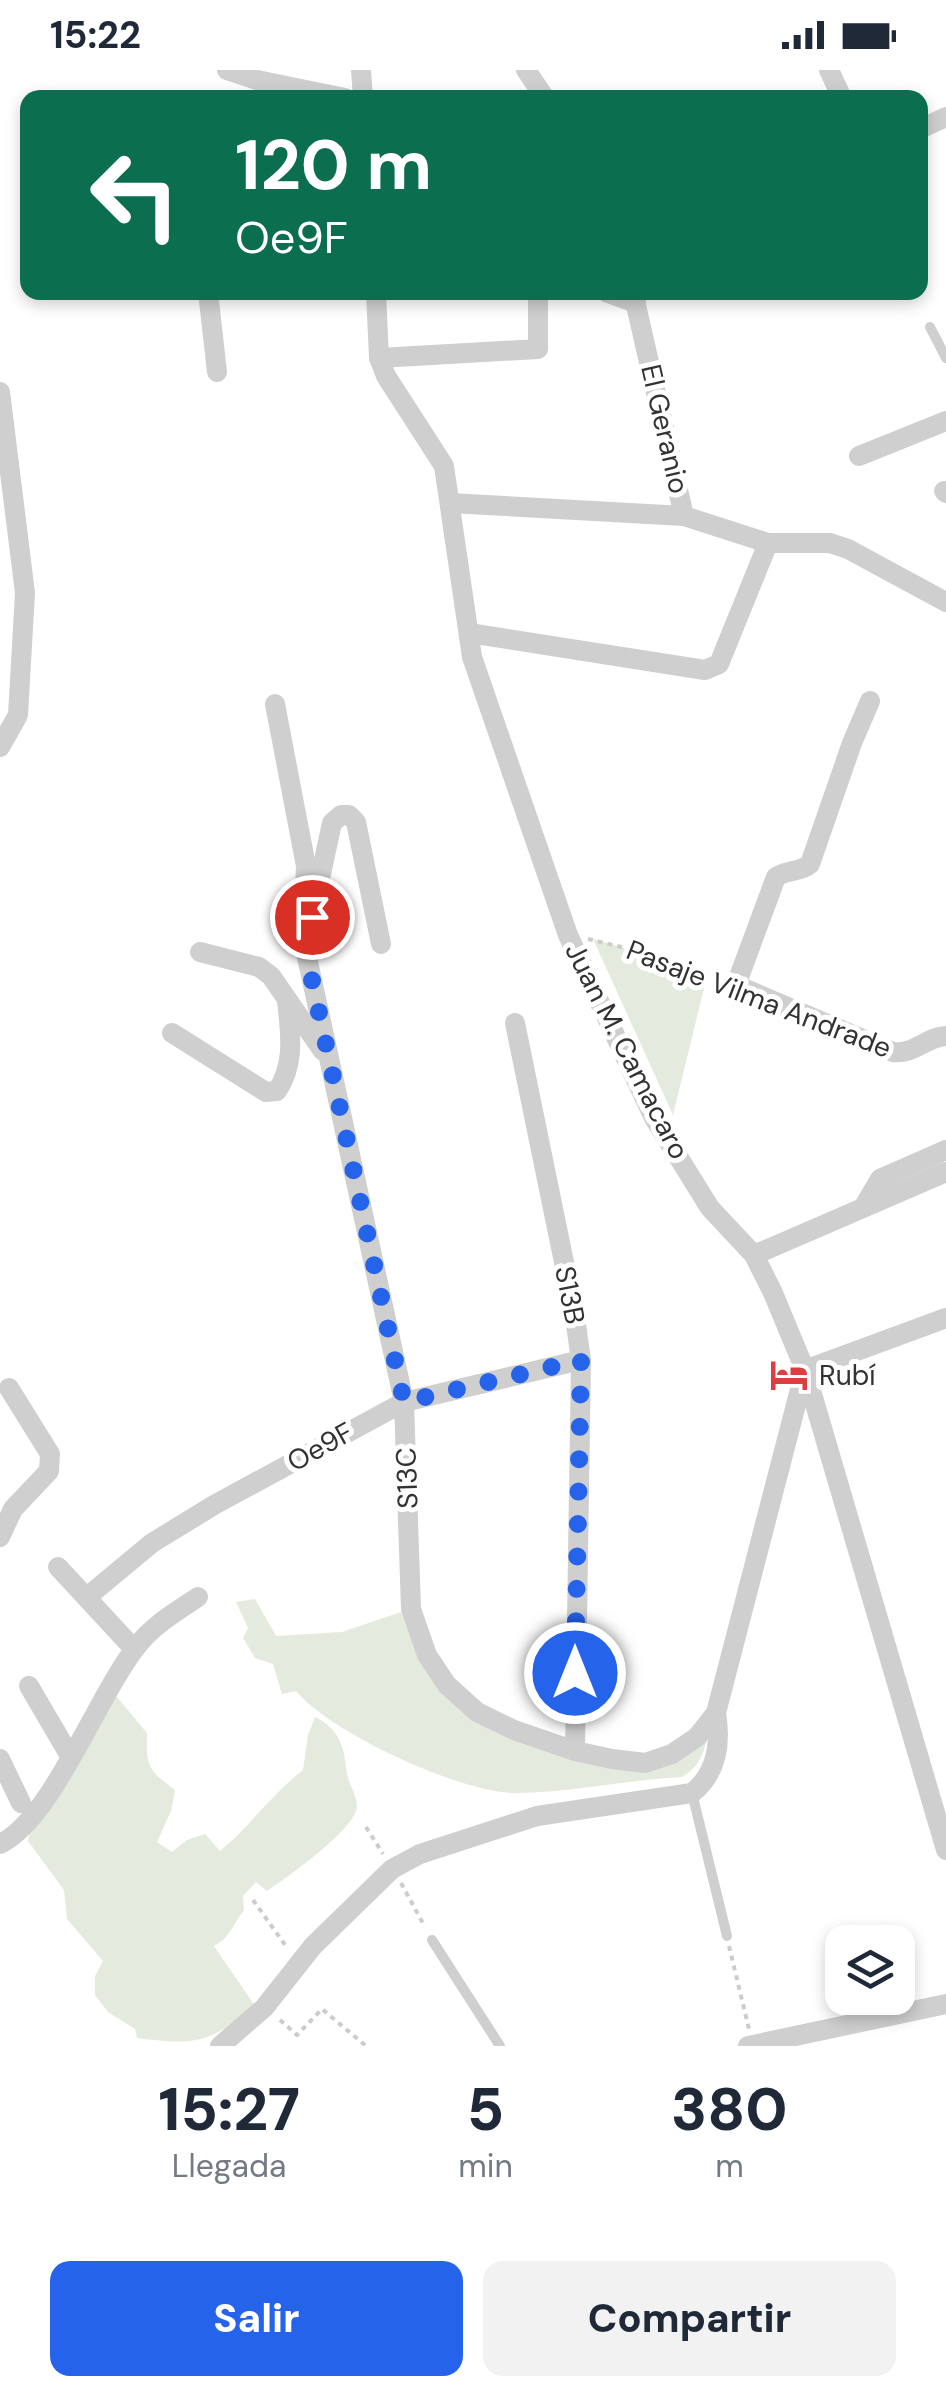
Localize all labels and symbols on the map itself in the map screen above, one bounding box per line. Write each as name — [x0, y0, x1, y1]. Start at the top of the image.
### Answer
street label: El Geranio — [632, 361, 698, 497]
pin — [270, 875, 355, 960]
street label: Pasaje Vilma Andrade — [621, 931, 897, 1067]
street label: Juan M. Camacaro — [556, 936, 698, 1166]
street label: S13B — [546, 1263, 594, 1327]
hotel icon: Rubí — [768, 1354, 810, 1396]
place label: Rubí — [819, 1357, 876, 1394]
street label: Oe9F — [280, 1414, 360, 1480]
street label: S13C — [387, 1447, 427, 1509]
position arrow — [523, 1621, 627, 1725]

